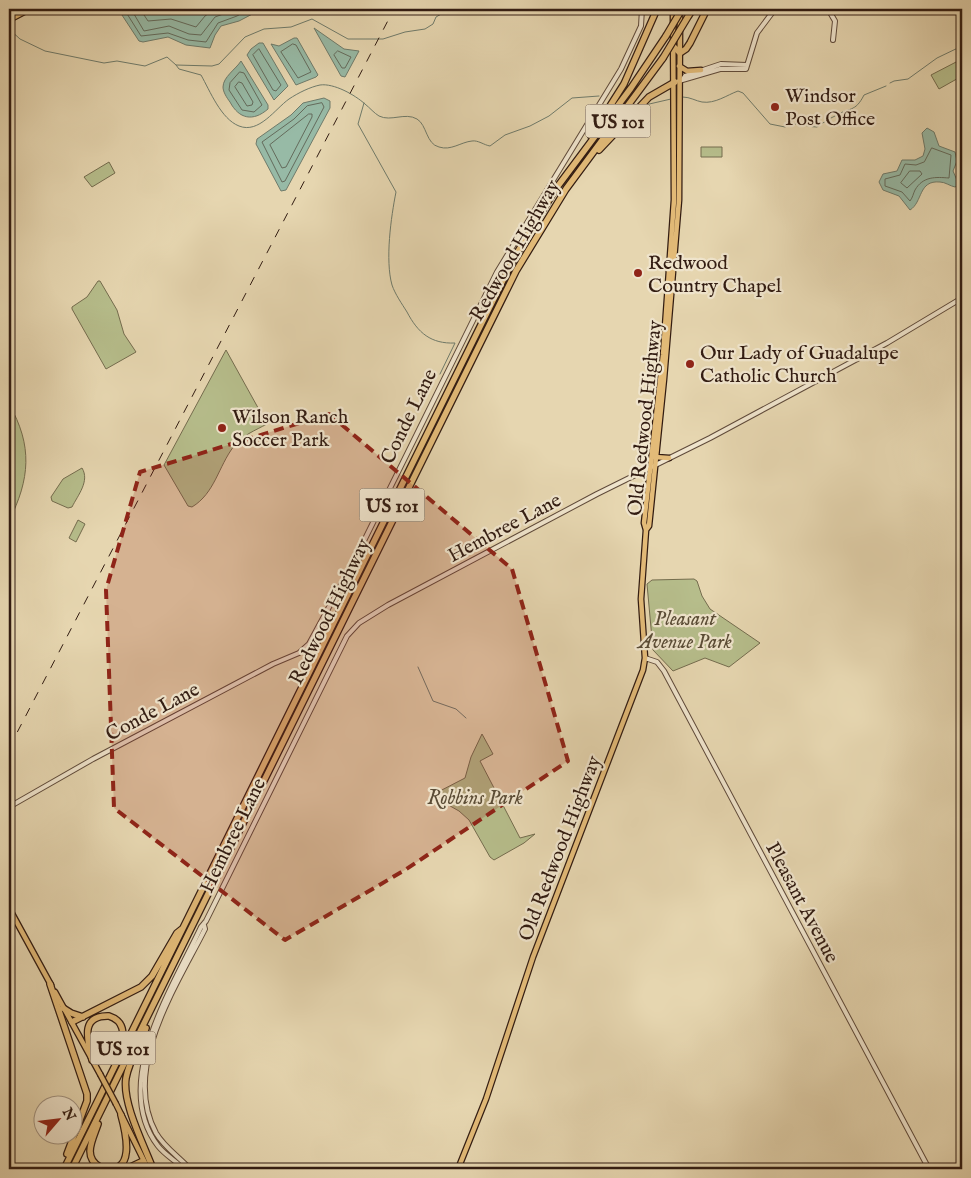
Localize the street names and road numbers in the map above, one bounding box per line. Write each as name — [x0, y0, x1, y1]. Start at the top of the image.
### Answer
road number: US 101 — [586, 104, 650, 138]
street label: Redwood Highway — [465, 175, 566, 326]
street label: Old Redwood Highway — [623, 319, 668, 517]
street label: Conde Lane — [376, 365, 443, 468]
road number: US 101 — [360, 488, 424, 522]
street label: Hembree Lane — [444, 488, 566, 569]
street label: Redwood Highway — [284, 534, 377, 689]
street label: Conde Lane — [102, 677, 204, 747]
street label: Old Redwood Highway — [514, 752, 607, 945]
street label: Hembree Lane — [195, 774, 272, 897]
street label: Pleasant Avenue — [759, 838, 844, 967]
road number: US 101 — [90, 1032, 156, 1064]

